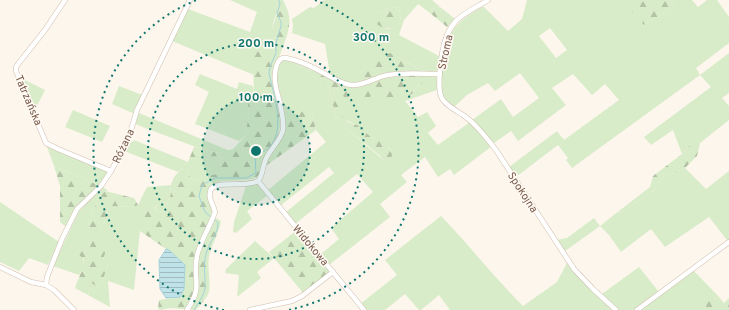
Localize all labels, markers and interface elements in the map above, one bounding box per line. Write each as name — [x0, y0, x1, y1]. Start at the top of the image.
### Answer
text: 300 m — [353, 30, 389, 46]
street label: Stroma — [435, 33, 457, 71]
text: 200 m — [238, 36, 274, 52]
street label: Tatrzańska — [11, 73, 45, 128]
text: 100 m — [239, 90, 273, 106]
street label: Różana — [110, 127, 138, 166]
centre of rings — [249, 144, 263, 158]
street label: Spokojna — [504, 170, 541, 216]
street label: Widokowa — [289, 222, 332, 269]

